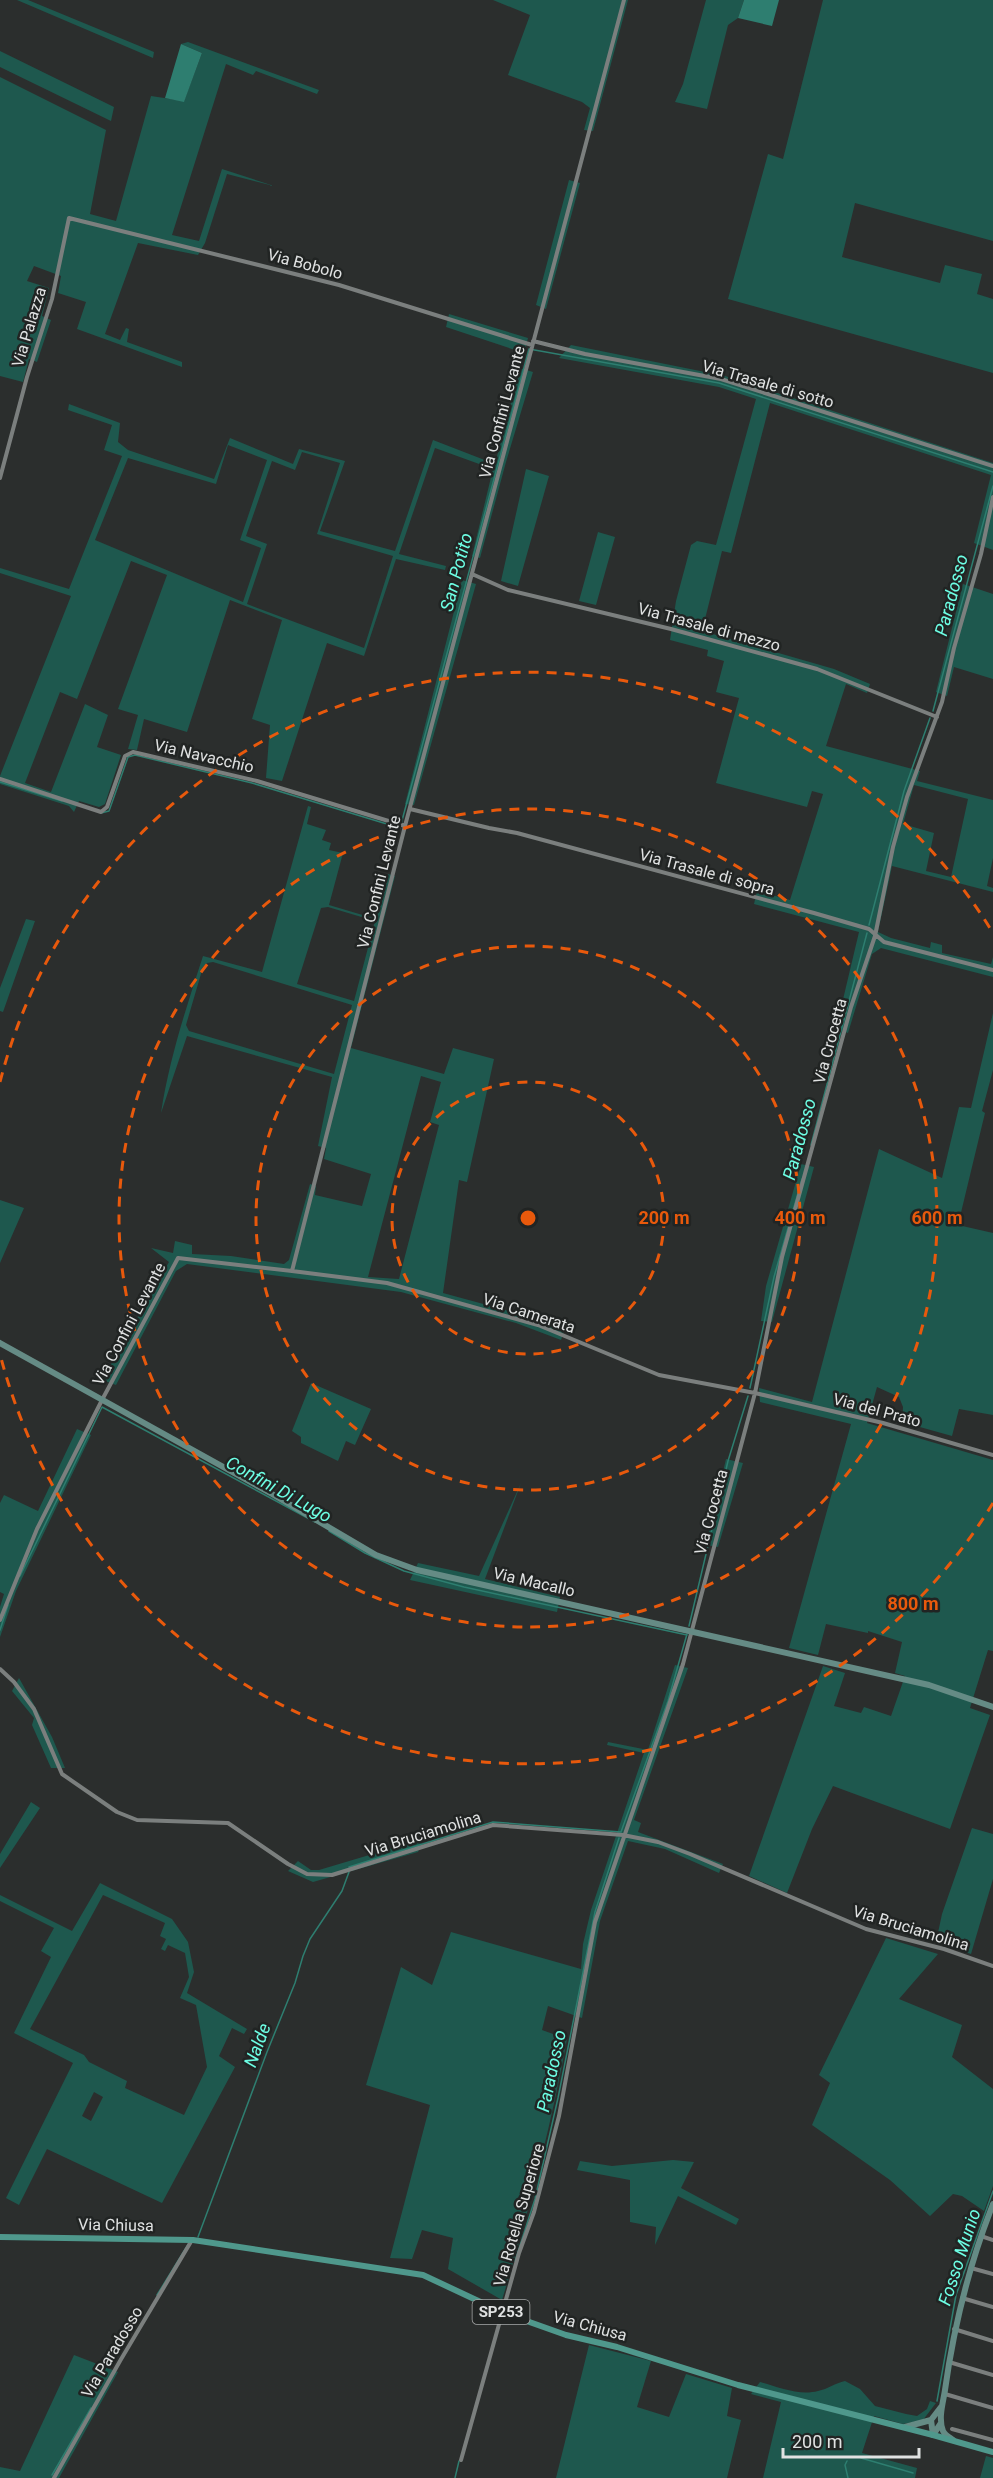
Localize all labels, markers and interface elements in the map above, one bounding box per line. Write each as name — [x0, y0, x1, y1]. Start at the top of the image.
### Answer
street label: Via Bobolo — [265, 245, 345, 283]
street label: Via Palazza — [8, 285, 50, 369]
street label: Via Confini Levante — [475, 344, 529, 480]
street label: Via Trasale di sotto — [700, 356, 836, 412]
water label: San Potito — [435, 530, 477, 613]
water label: Paradosso — [930, 552, 972, 638]
street label: Via Trasale di mezzo — [636, 599, 782, 655]
street label: Via Navacchio — [152, 735, 256, 777]
street label: Via Confini Levante — [353, 813, 405, 951]
street label: Via Trasale di sopra — [637, 845, 777, 899]
street label: Via Crocetta — [809, 996, 851, 1086]
water label: Paradosso — [778, 1096, 820, 1182]
text: 200 m — [638, 1207, 690, 1228]
text: 400 m — [774, 1207, 826, 1228]
text: 600 m — [911, 1207, 963, 1228]
centre of rings — [518, 1208, 538, 1228]
street label: Via Confini Levante — [89, 1259, 169, 1389]
street label: Via Camerata — [480, 1289, 578, 1337]
street label: Via del Prato — [831, 1389, 923, 1431]
water label: Confini Di Lugo — [223, 1451, 336, 1527]
street label: Via Crocetta — [690, 1467, 732, 1557]
street label: Via Macallo — [491, 1563, 577, 1601]
text: 800 m — [887, 1593, 939, 1614]
street label: Via Bruciamolina — [363, 1807, 483, 1861]
street label: Via Bruciamolina — [851, 1901, 971, 1955]
water label: Nalde — [239, 2020, 275, 2070]
water label: Paradosso — [532, 2028, 570, 2114]
street label: Via Rotella Superiore — [489, 2141, 549, 2289]
water label: Fosso Munio — [933, 2206, 985, 2308]
street label: Via Chiusa — [78, 2215, 154, 2235]
road number: SP253 — [472, 2300, 530, 2324]
street label: Via Paradosso — [77, 2303, 147, 2401]
street label: Via Chiusa — [551, 2307, 629, 2345]
scale bar — [783, 2421, 920, 2459]
text: 200 m — [792, 2431, 843, 2452]

